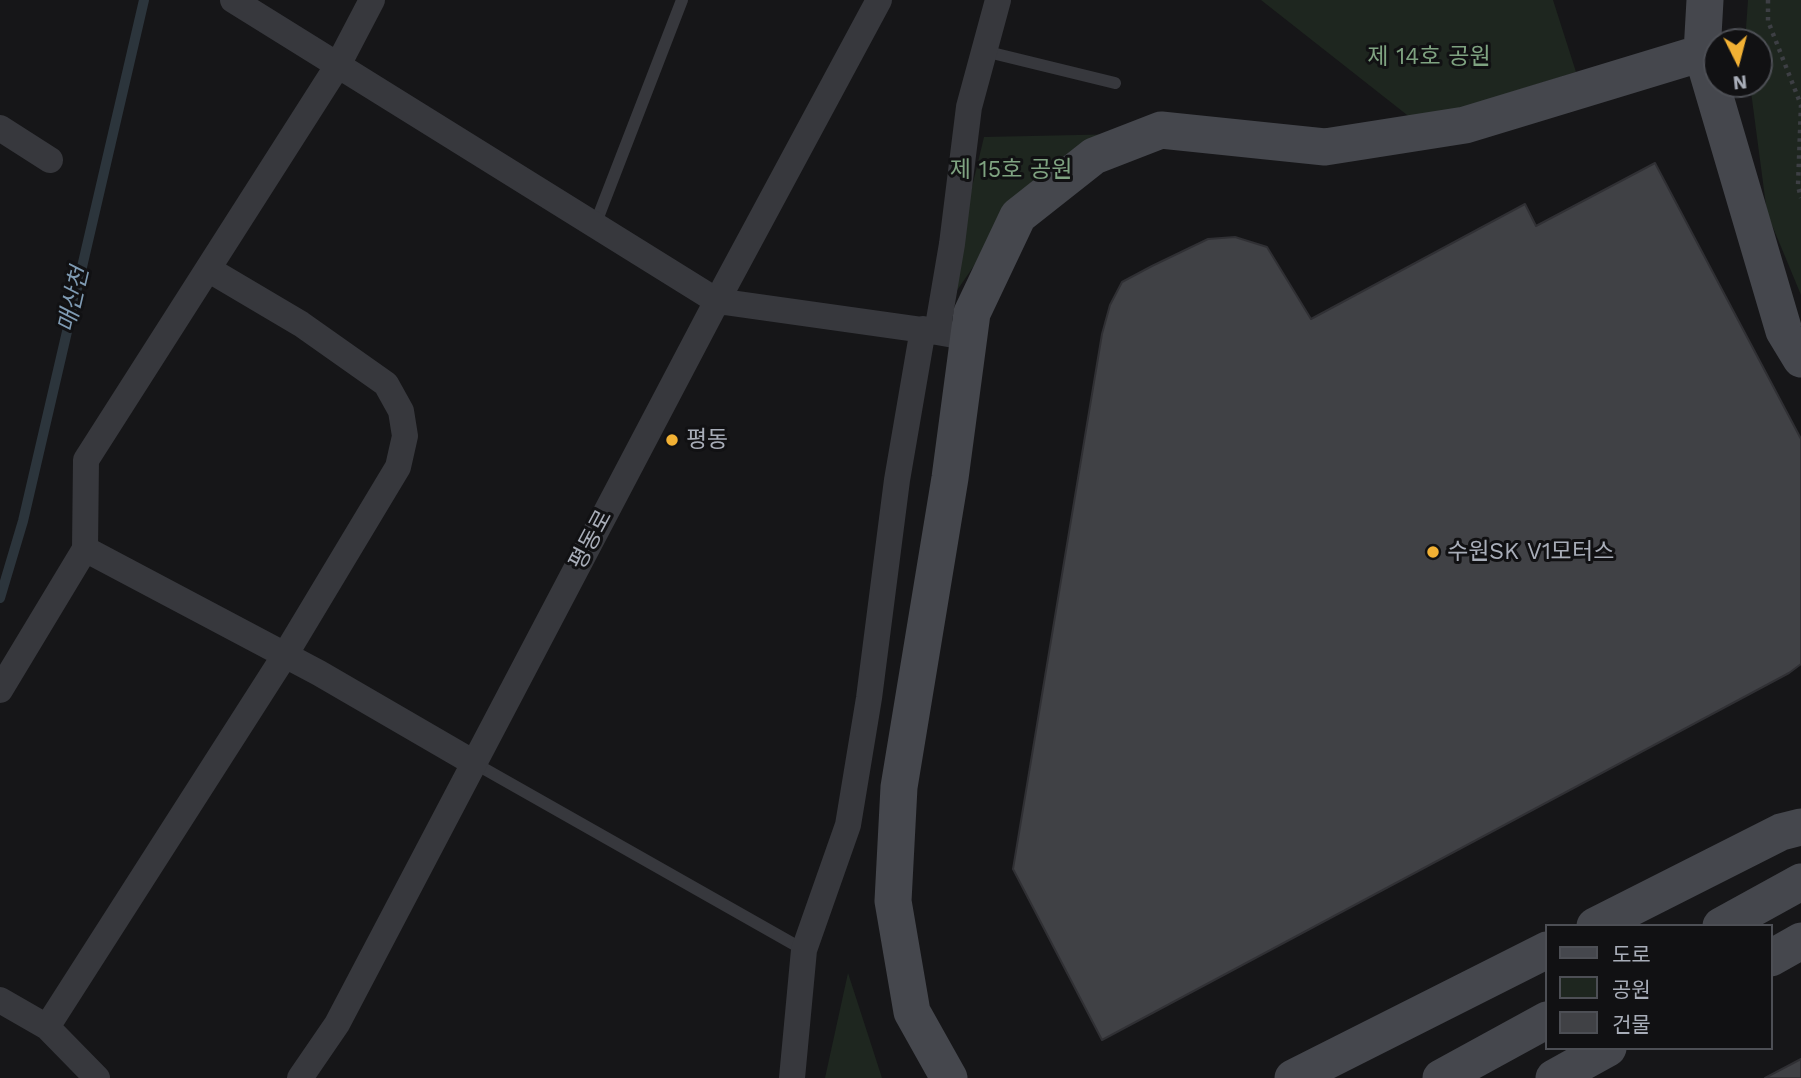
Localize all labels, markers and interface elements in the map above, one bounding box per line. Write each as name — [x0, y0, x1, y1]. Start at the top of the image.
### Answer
north arrow — [1703, 28, 1773, 98]
park label: 제 14호 공원 — [1367, 43, 1491, 71]
text: N — [1732, 70, 1748, 95]
park label: 제 15호 공원 — [950, 156, 1072, 184]
water label: 매산천 — [53, 264, 95, 336]
place label: 평동 — [686, 426, 728, 454]
marker: 평동 — [664, 432, 680, 448]
street label: 평동로 — [564, 505, 618, 575]
place label: 수원SK V1모터스 — [1447, 538, 1614, 566]
marker: 수원SK V1모터스 — [1425, 544, 1441, 560]
legend — [1546, 924, 1773, 1050]
text: 도로 — [1612, 942, 1651, 967]
text: 공원 — [1612, 977, 1651, 1002]
text: 건물 — [1612, 1012, 1651, 1037]

